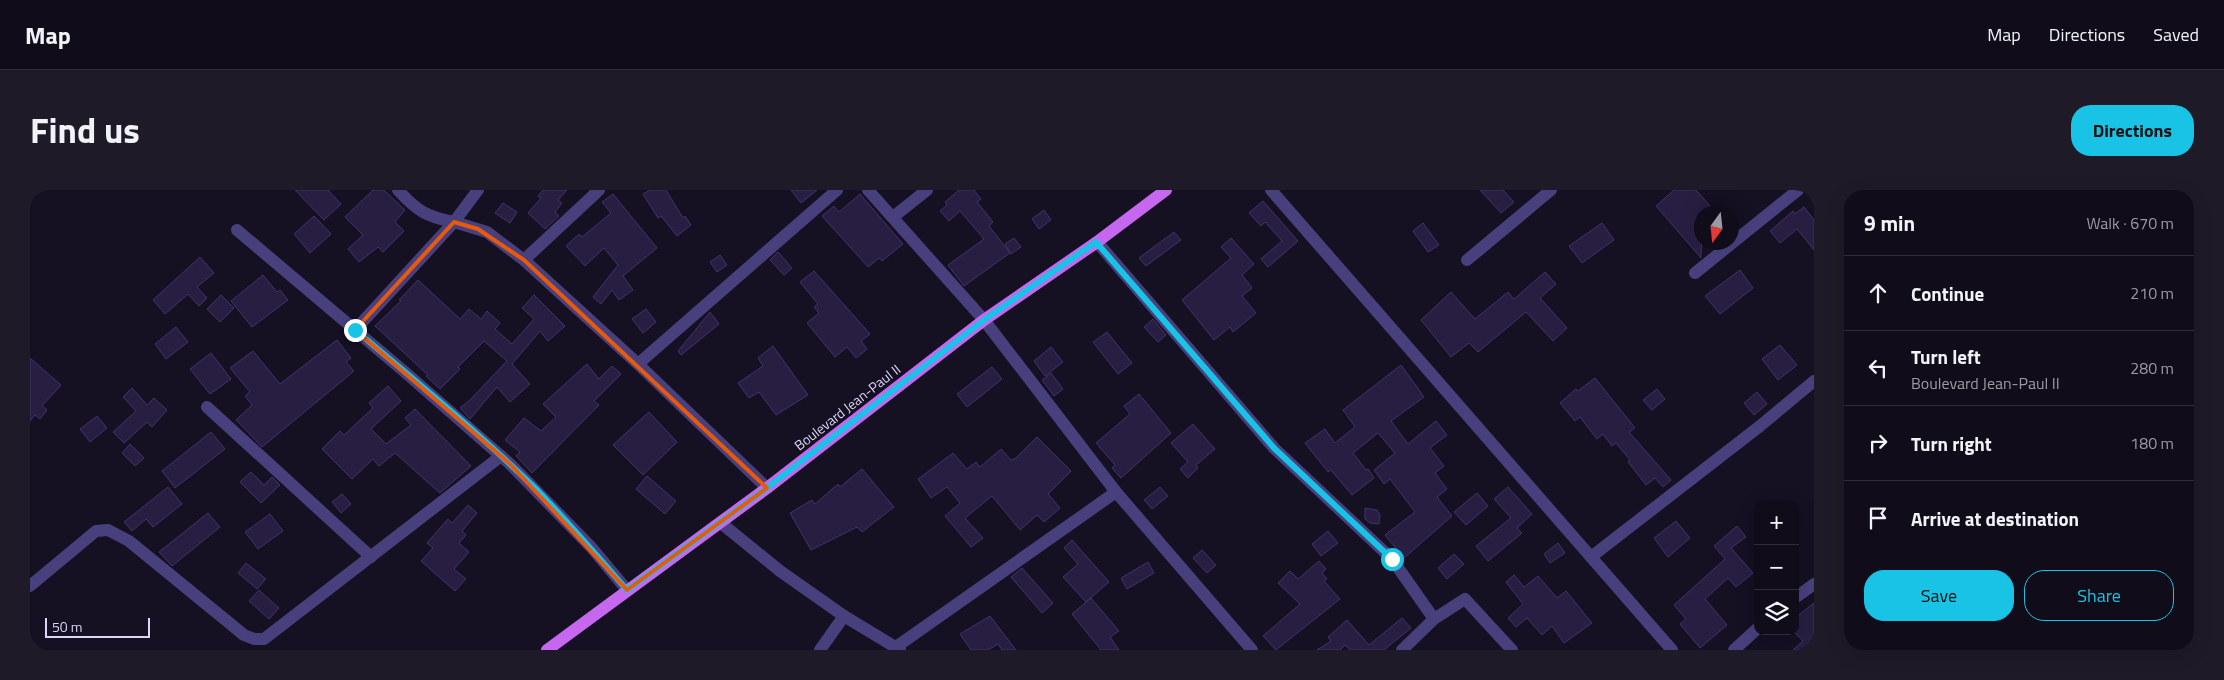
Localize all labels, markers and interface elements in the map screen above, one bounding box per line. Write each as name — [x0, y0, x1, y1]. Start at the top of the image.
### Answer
text: Map — [25, 17, 71, 53]
text: Map — [1987, 21, 2021, 48]
text: Directions — [2049, 21, 2125, 48]
text: Saved — [2153, 21, 2199, 48]
text: Find us — [30, 103, 140, 157]
button: Directions — [2071, 105, 2194, 156]
north arrow — [1694, 205, 1739, 250]
text: 9 min — [1864, 207, 1915, 239]
text: Walk · 670 m — [2086, 211, 2174, 235]
icon: ahead — [1864, 279, 1892, 307]
text: Continue — [1911, 279, 1984, 308]
text: 210 m — [2130, 281, 2174, 305]
route end — [344, 319, 367, 342]
text: Turn left — [1911, 342, 1981, 371]
icon: left — [1864, 354, 1892, 382]
text: 280 m — [2130, 356, 2174, 380]
street label: Boulevard Jean-Paul II — [789, 359, 905, 455]
text: Boulevard Jean-Paul II — [1911, 371, 2060, 395]
icon: right — [1864, 429, 1892, 457]
text: Turn right — [1911, 429, 1992, 458]
text: 180 m — [2130, 431, 2174, 455]
map controls — [1754, 500, 1799, 635]
button: + — [1754, 500, 1799, 545]
icon: arrive — [1864, 504, 1892, 532]
text: Arrive at destination — [1911, 504, 2079, 533]
button: − — [1754, 545, 1799, 590]
route start — [1381, 548, 1404, 571]
button: Save — [1864, 570, 2014, 621]
button: Share — [2024, 570, 2174, 621]
button: layers — [1754, 590, 1799, 635]
scale bar — [45, 615, 150, 638]
text: 50 m — [52, 616, 82, 637]

